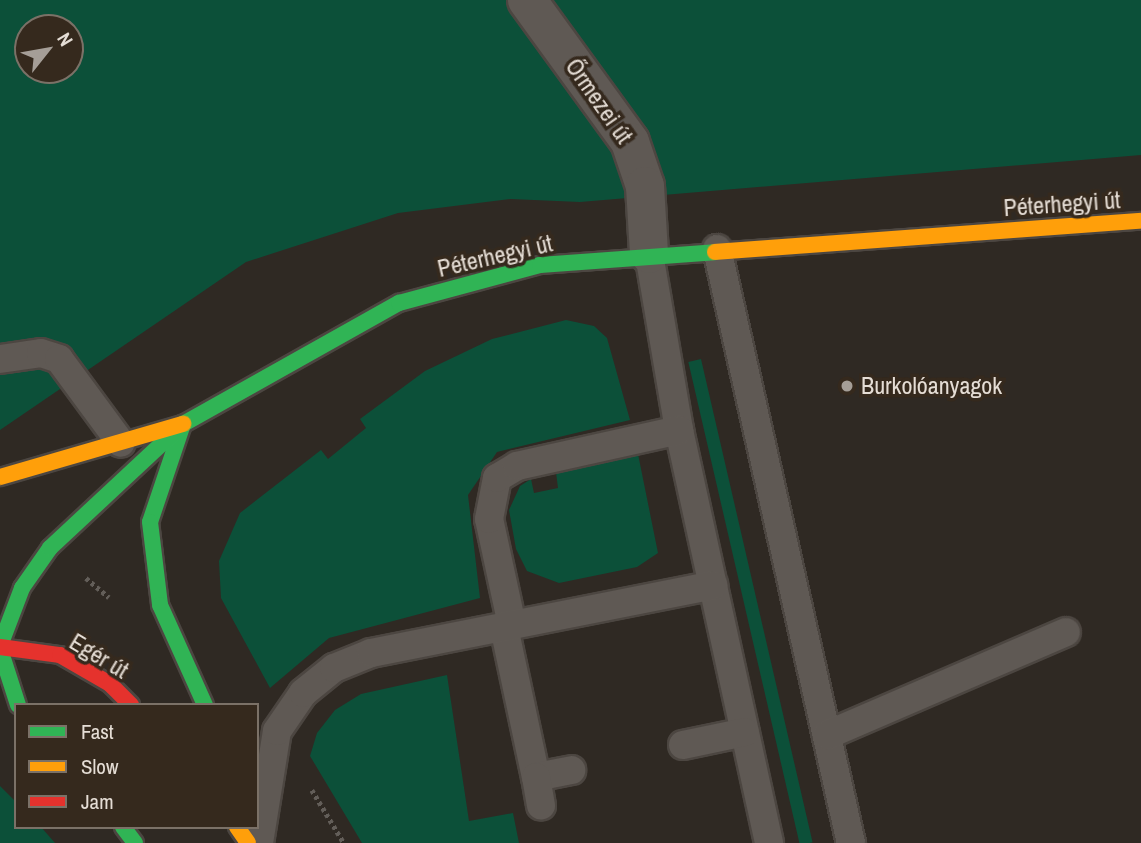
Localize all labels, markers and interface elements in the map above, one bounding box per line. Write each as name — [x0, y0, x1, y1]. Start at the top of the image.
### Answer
north arrow — [14, 14, 84, 84]
text: N — [51, 28, 79, 51]
street label: Őrmezei út — [559, 53, 639, 149]
street label: Péterhegyi út — [1003, 186, 1121, 222]
street label: Péterhegyi út — [435, 229, 555, 283]
place label: Burkolóanyagok — [861, 372, 1002, 400]
marker: Burkolóanyagok — [839, 378, 855, 394]
street label: Egér út — [64, 627, 134, 685]
legend — [14, 703, 259, 829]
text: Fast — [81, 717, 114, 746]
text: Slow — [81, 752, 118, 781]
text: Jam — [81, 787, 114, 816]

